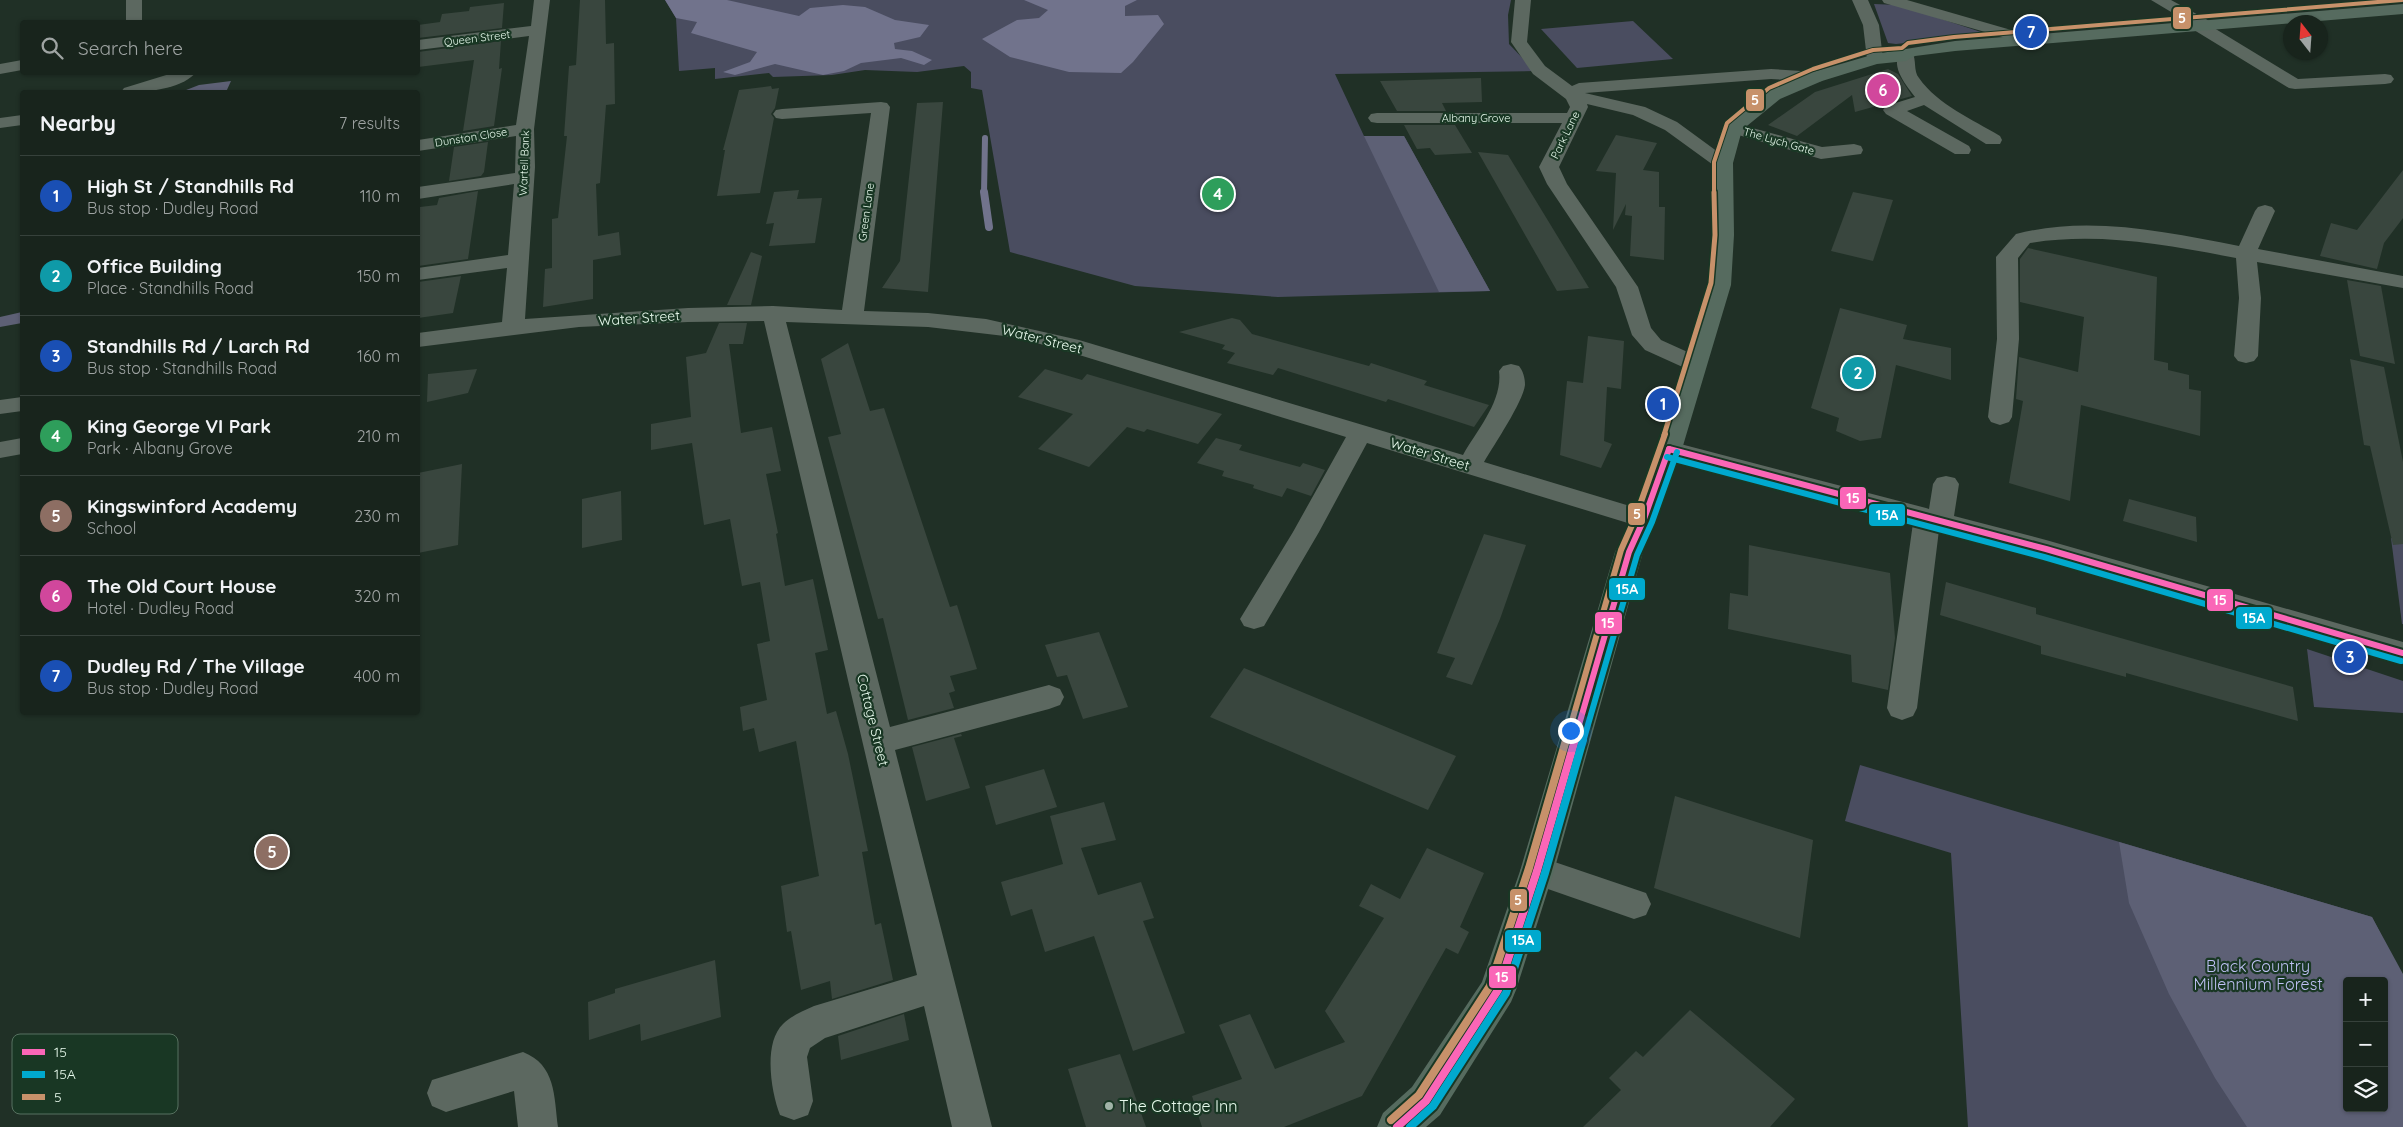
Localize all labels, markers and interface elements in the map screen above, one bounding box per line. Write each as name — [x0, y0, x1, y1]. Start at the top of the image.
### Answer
line badge: 5 — [2172, 6, 2192, 30]
text: 5 — [2178, 9, 2186, 27]
pin: 7 — [2015, 13, 2047, 51]
north arrow — [2283, 15, 2328, 60]
search box — [20, 20, 420, 75]
street label: Queen Street — [443, 27, 511, 49]
icon: search — [38, 34, 66, 62]
text: Search here — [78, 36, 183, 60]
pin: 6 — [1867, 71, 1899, 109]
line badge: 5 — [1745, 88, 1765, 112]
text: 5 — [1751, 91, 1759, 109]
street label: Park Lane — [1547, 109, 1583, 161]
text: Nearby — [40, 110, 116, 136]
street label: Albany Grove — [1442, 111, 1510, 125]
text: 7 results — [339, 113, 400, 133]
street label: Dunston Close — [434, 124, 508, 150]
street label: The Lych Gate — [1742, 124, 1816, 158]
street label: Wartell Bank — [516, 130, 532, 196]
text: High St / Standhills Rd — [87, 174, 294, 198]
pin: 4 — [1202, 175, 1234, 213]
street label: Green Lane — [855, 182, 877, 242]
text: 1 — [53, 186, 59, 206]
text: 110 m — [360, 186, 400, 206]
text: Bus stop · Dudley Road — [87, 198, 258, 218]
text: Office Building — [87, 254, 222, 278]
text: 2 — [51, 266, 61, 286]
text: 150 m — [357, 266, 400, 286]
text: Place · Standhills Road — [87, 278, 254, 298]
street label: Water Street — [597, 306, 681, 330]
street label: Water Street — [1000, 320, 1084, 358]
text: Standhills Rd / Larch Rd — [87, 334, 310, 358]
text: 3 — [52, 346, 60, 366]
text: 160 m — [357, 346, 400, 366]
pin: 2 — [1842, 354, 1874, 392]
text: Bus stop · Standhills Road — [87, 358, 277, 378]
pin: 1 — [1647, 385, 1679, 423]
text: King George VI Park — [87, 414, 271, 438]
text: 4 — [51, 426, 61, 446]
text: 210 m — [357, 426, 400, 446]
street label: Water Street — [1388, 433, 1472, 475]
text: Park · Albany Grove — [87, 438, 233, 458]
line badge: 15 — [1839, 486, 1867, 510]
text: 15 — [1846, 489, 1860, 507]
text: Kingswinford Academy — [87, 494, 297, 518]
line badge: 5 — [1627, 502, 1646, 526]
line badge: 15A — [1868, 503, 1906, 527]
text: 5 — [1633, 505, 1641, 523]
text: 5 — [51, 506, 61, 526]
text: 230 m — [354, 506, 400, 526]
text: 15A — [1876, 506, 1898, 524]
text: School — [87, 518, 136, 538]
text: The Old Court House — [87, 574, 276, 598]
line badge: 15A — [1608, 577, 1646, 601]
text: 15A — [1616, 580, 1638, 598]
text: 6 — [52, 586, 60, 606]
text: 320 m — [354, 586, 400, 606]
line badge: 15 — [2206, 588, 2234, 612]
text: 15 — [2213, 591, 2227, 609]
text: Hotel · Dudley Road — [87, 598, 234, 618]
line badge: 15A — [2235, 606, 2273, 630]
text: 15A — [2243, 609, 2265, 627]
line badge: 15 — [1594, 611, 1623, 635]
text: 15 — [1601, 614, 1615, 632]
pin: 3 — [2334, 638, 2366, 676]
text: Dudley Rd / The Village — [87, 654, 305, 678]
text: 7 — [52, 666, 60, 686]
text: 400 m — [354, 666, 400, 686]
street label: Cottage Street — [853, 672, 893, 768]
text: Bus stop · Dudley Road — [87, 678, 258, 698]
your location — [1558, 718, 1584, 744]
pin: 5 — [256, 833, 288, 871]
line badge: 5 — [1509, 888, 1528, 912]
text: 5 — [1514, 891, 1522, 909]
line badge: 15A — [1504, 929, 1542, 953]
text: 15A — [1512, 931, 1534, 949]
park label: Black Country Millennium Forest — [2193, 956, 2323, 994]
line badge: 15 — [1488, 965, 1517, 989]
text: 15 — [1495, 968, 1509, 986]
map controls — [2343, 977, 2388, 1112]
button: + — [2343, 977, 2388, 1022]
button: − — [2343, 1022, 2388, 1067]
legend — [12, 1034, 178, 1114]
text: 15 — [54, 1043, 67, 1061]
text: 15A — [54, 1065, 76, 1083]
button: layers — [2343, 1067, 2388, 1112]
text: 5 — [54, 1088, 62, 1106]
place label: The Cottage Inn — [1119, 1096, 1237, 1116]
marker: The Cottage Inn — [1103, 1100, 1115, 1112]

